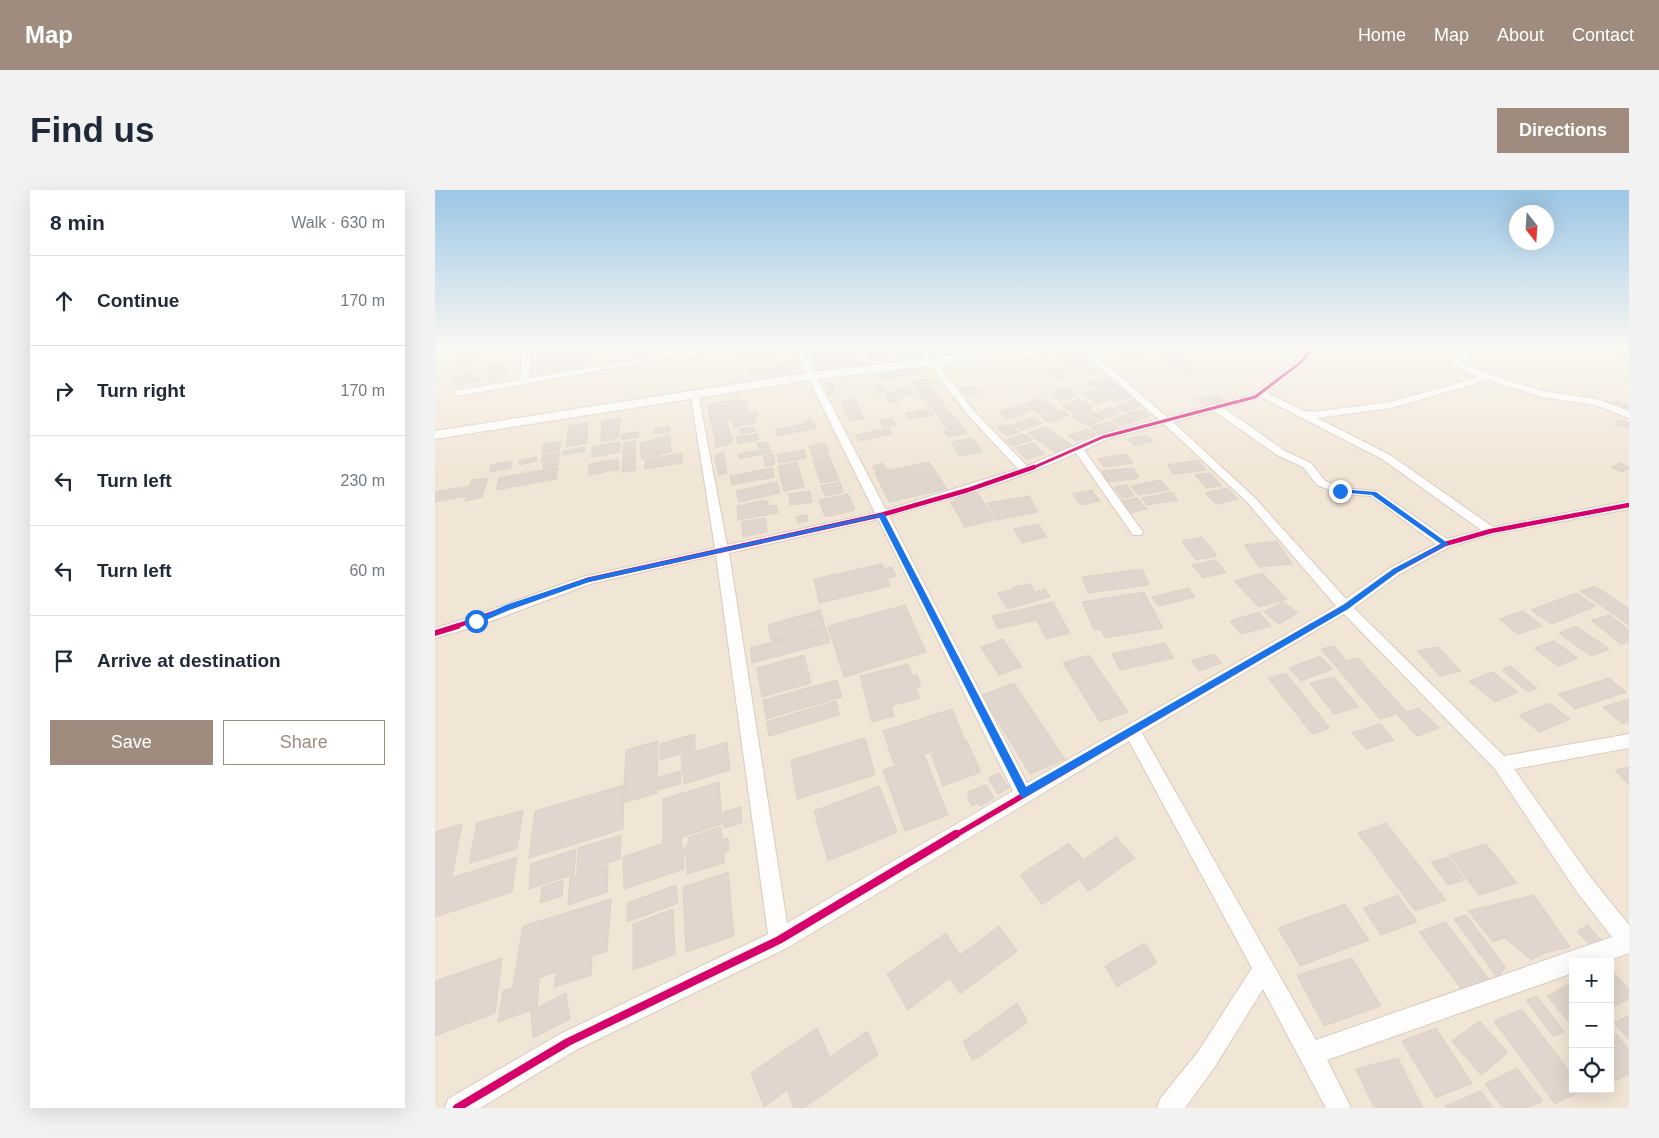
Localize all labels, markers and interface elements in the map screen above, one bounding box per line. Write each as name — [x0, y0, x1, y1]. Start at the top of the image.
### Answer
text: Map — [25, 21, 73, 48]
text: Home — [1358, 25, 1406, 45]
text: Map — [1434, 25, 1469, 45]
text: About — [1497, 25, 1544, 45]
text: Contact — [1572, 25, 1634, 45]
button: Directions — [1497, 108, 1629, 153]
text: Find us — [30, 110, 154, 149]
north arrow — [1509, 205, 1554, 250]
text: 8 min — [50, 211, 105, 234]
text: Walk · 630 m — [291, 214, 385, 231]
icon: ahead — [50, 287, 78, 315]
text: Continue — [97, 290, 179, 311]
text: 170 m — [341, 292, 385, 309]
icon: right — [50, 377, 78, 405]
text: Turn right — [97, 380, 185, 401]
text: 170 m — [341, 382, 385, 399]
icon: left — [50, 467, 78, 495]
text: Turn left — [97, 470, 172, 491]
text: 230 m — [341, 472, 385, 489]
route end — [1329, 480, 1352, 503]
icon: left — [50, 557, 78, 585]
text: Turn left — [97, 560, 172, 581]
text: 60 m — [349, 562, 385, 579]
route start — [465, 610, 488, 633]
icon: arrive — [50, 647, 78, 675]
text: Arrive at destination — [97, 650, 281, 671]
button: Save — [50, 720, 213, 765]
button: Share — [223, 720, 385, 765]
map controls — [1569, 958, 1614, 1093]
button: + — [1569, 958, 1614, 1003]
button: − — [1569, 1003, 1614, 1048]
button: locate — [1569, 1048, 1614, 1093]

